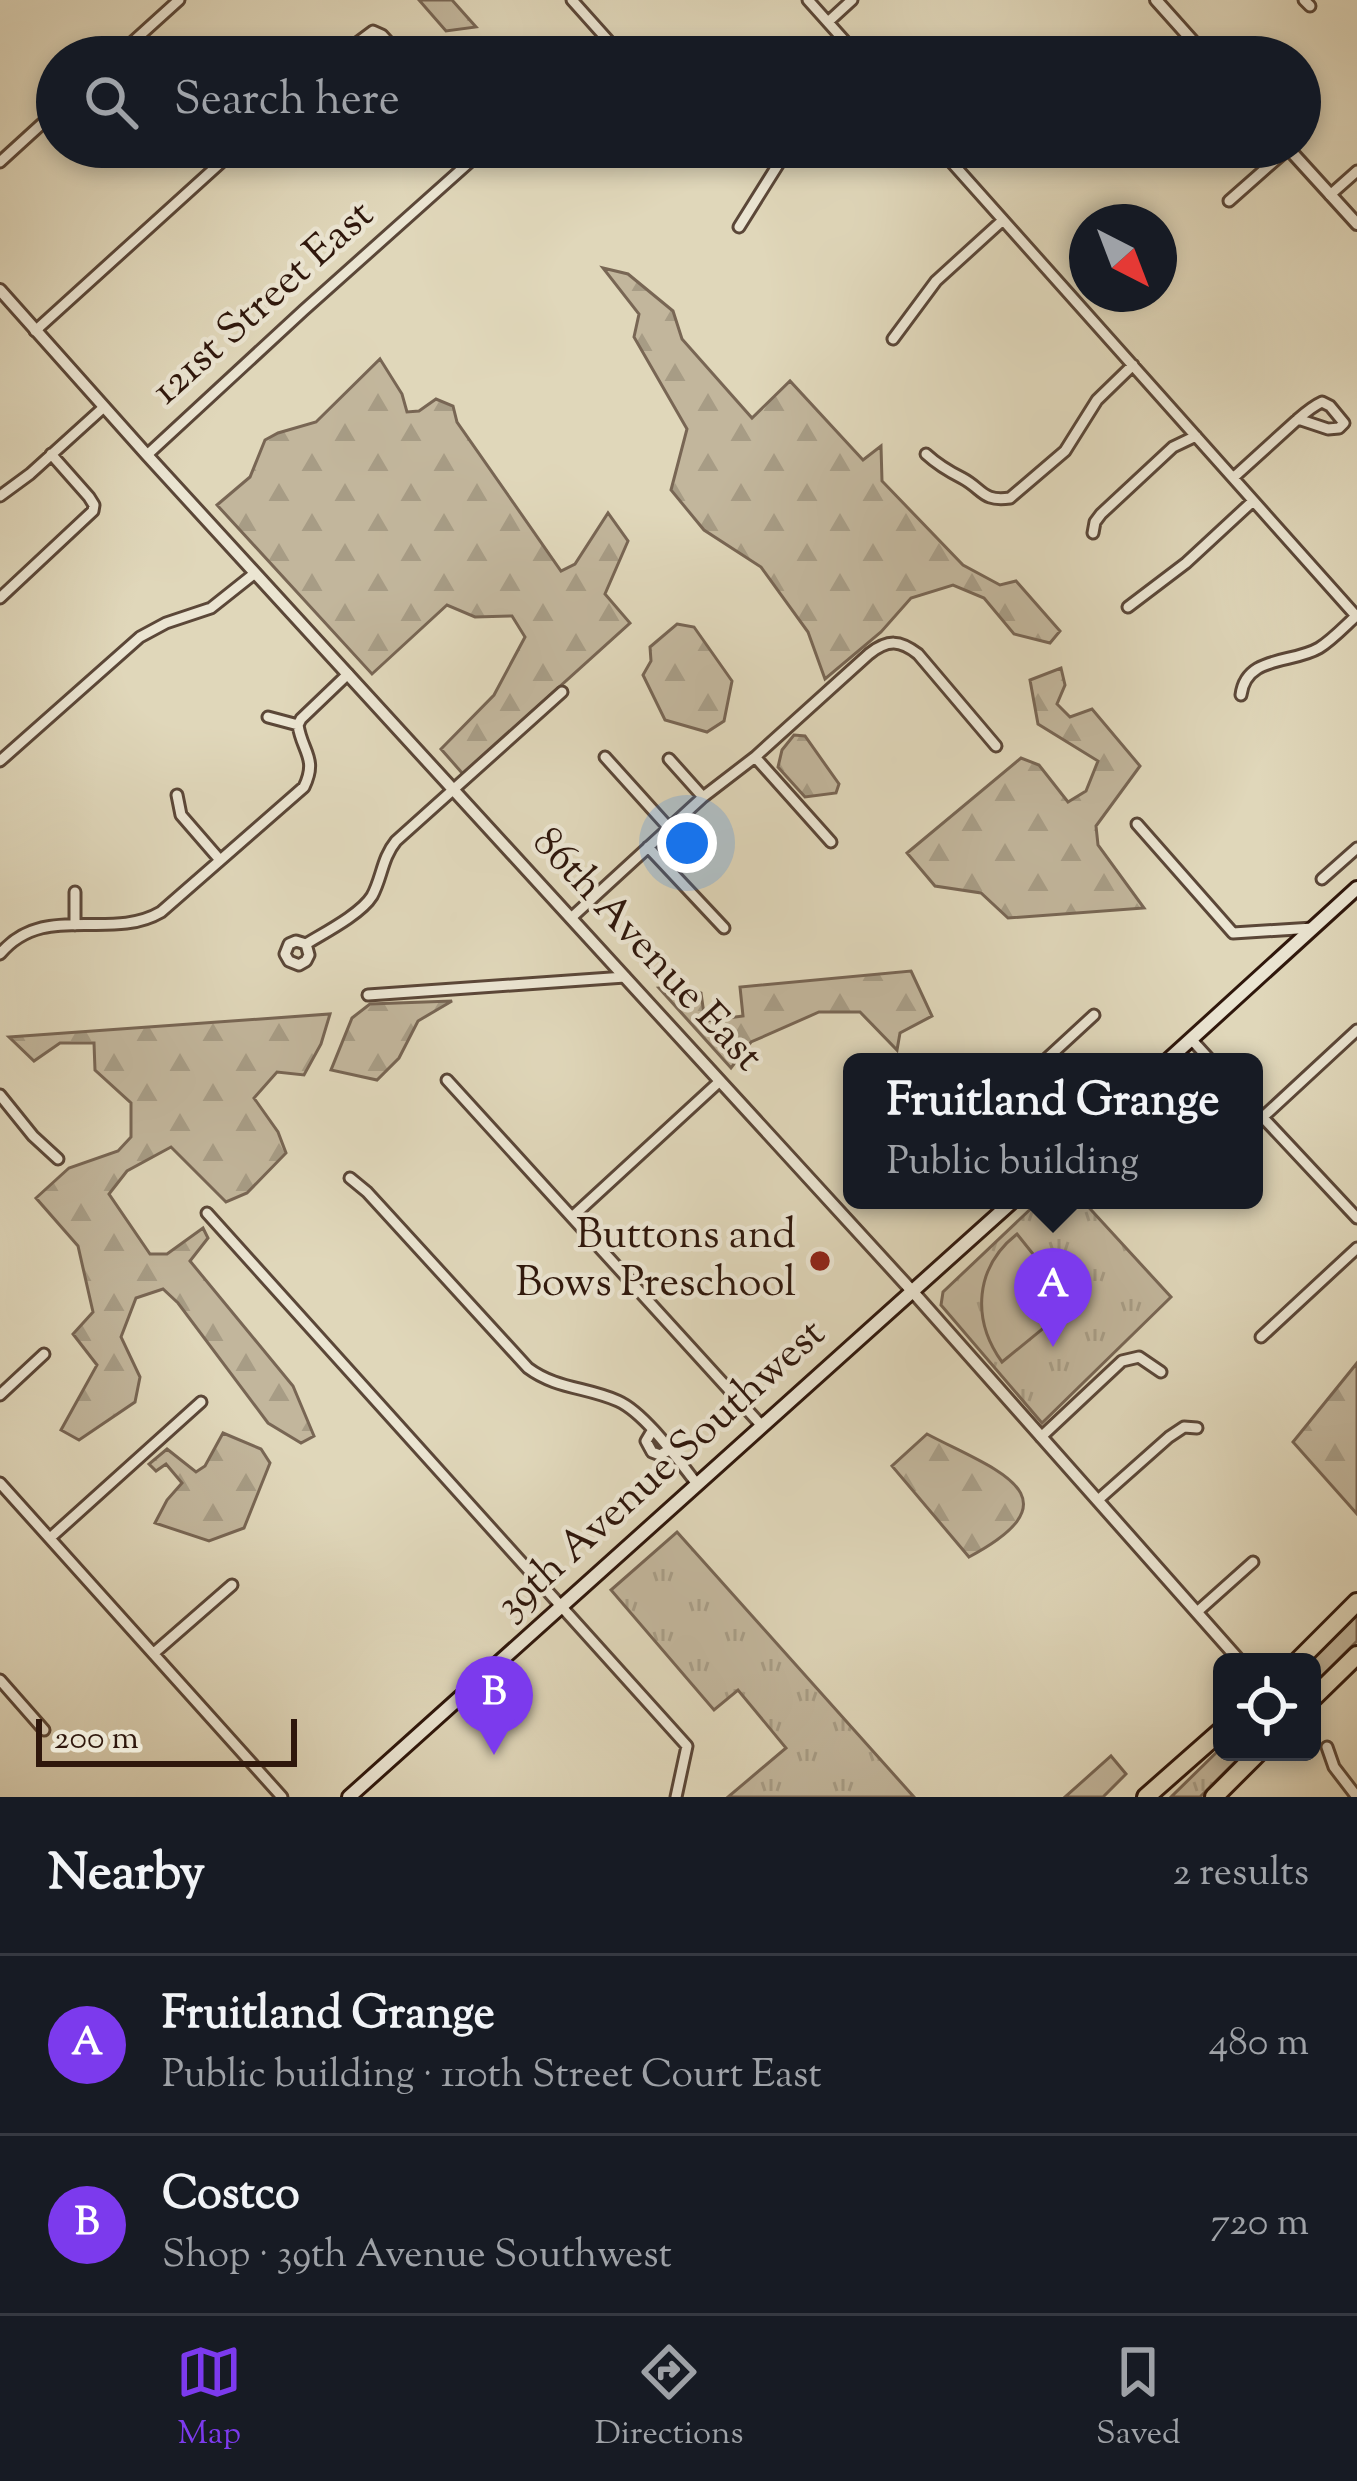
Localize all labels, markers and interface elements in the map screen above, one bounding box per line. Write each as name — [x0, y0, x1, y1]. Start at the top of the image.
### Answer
search box — [36, 36, 1321, 168]
icon: search — [78, 69, 144, 135]
text: Search here — [174, 70, 400, 135]
street label: 121st Street East — [140, 188, 388, 420]
north arrow — [1069, 204, 1177, 312]
your location — [657, 813, 717, 873]
street label: 86th Avenue East — [517, 816, 775, 1086]
popup — [843, 1053, 1263, 1209]
text: Fruitland Grange — [887, 1071, 1219, 1136]
text: Public building — [887, 1136, 1139, 1192]
place label: Buttons and Bows Preschool — [516, 1207, 796, 1315]
marker: Buttons and Bows Preschool — [807, 1248, 833, 1274]
pin: A — [1014, 1248, 1092, 1347]
street label: 39th Avenue Southwest — [484, 1306, 840, 1636]
map controls — [1213, 1653, 1321, 1761]
button: locate — [1213, 1653, 1321, 1761]
pin: B — [455, 1656, 533, 1755]
scale bar — [36, 1713, 297, 1766]
text: 200 m — [54, 1716, 139, 1764]
text: Nearby — [48, 1839, 205, 1912]
text: 2 results — [1173, 1847, 1309, 1903]
text: Fruitland Grange — [162, 1984, 495, 2049]
text: A — [71, 2017, 103, 2073]
text: 480 m — [1209, 2017, 1309, 2073]
text: Public building · 110th Street Court East — [162, 2049, 822, 2105]
text: Costco — [162, 2164, 300, 2229]
text: B — [75, 2197, 99, 2253]
text: 720 m — [1210, 2197, 1309, 2253]
text: Shop · 39th Avenue Southwest — [162, 2229, 672, 2285]
tab: Map — [176, 2339, 242, 2459]
tab: Directions — [595, 2339, 744, 2459]
tab: Saved — [1096, 2339, 1181, 2459]

